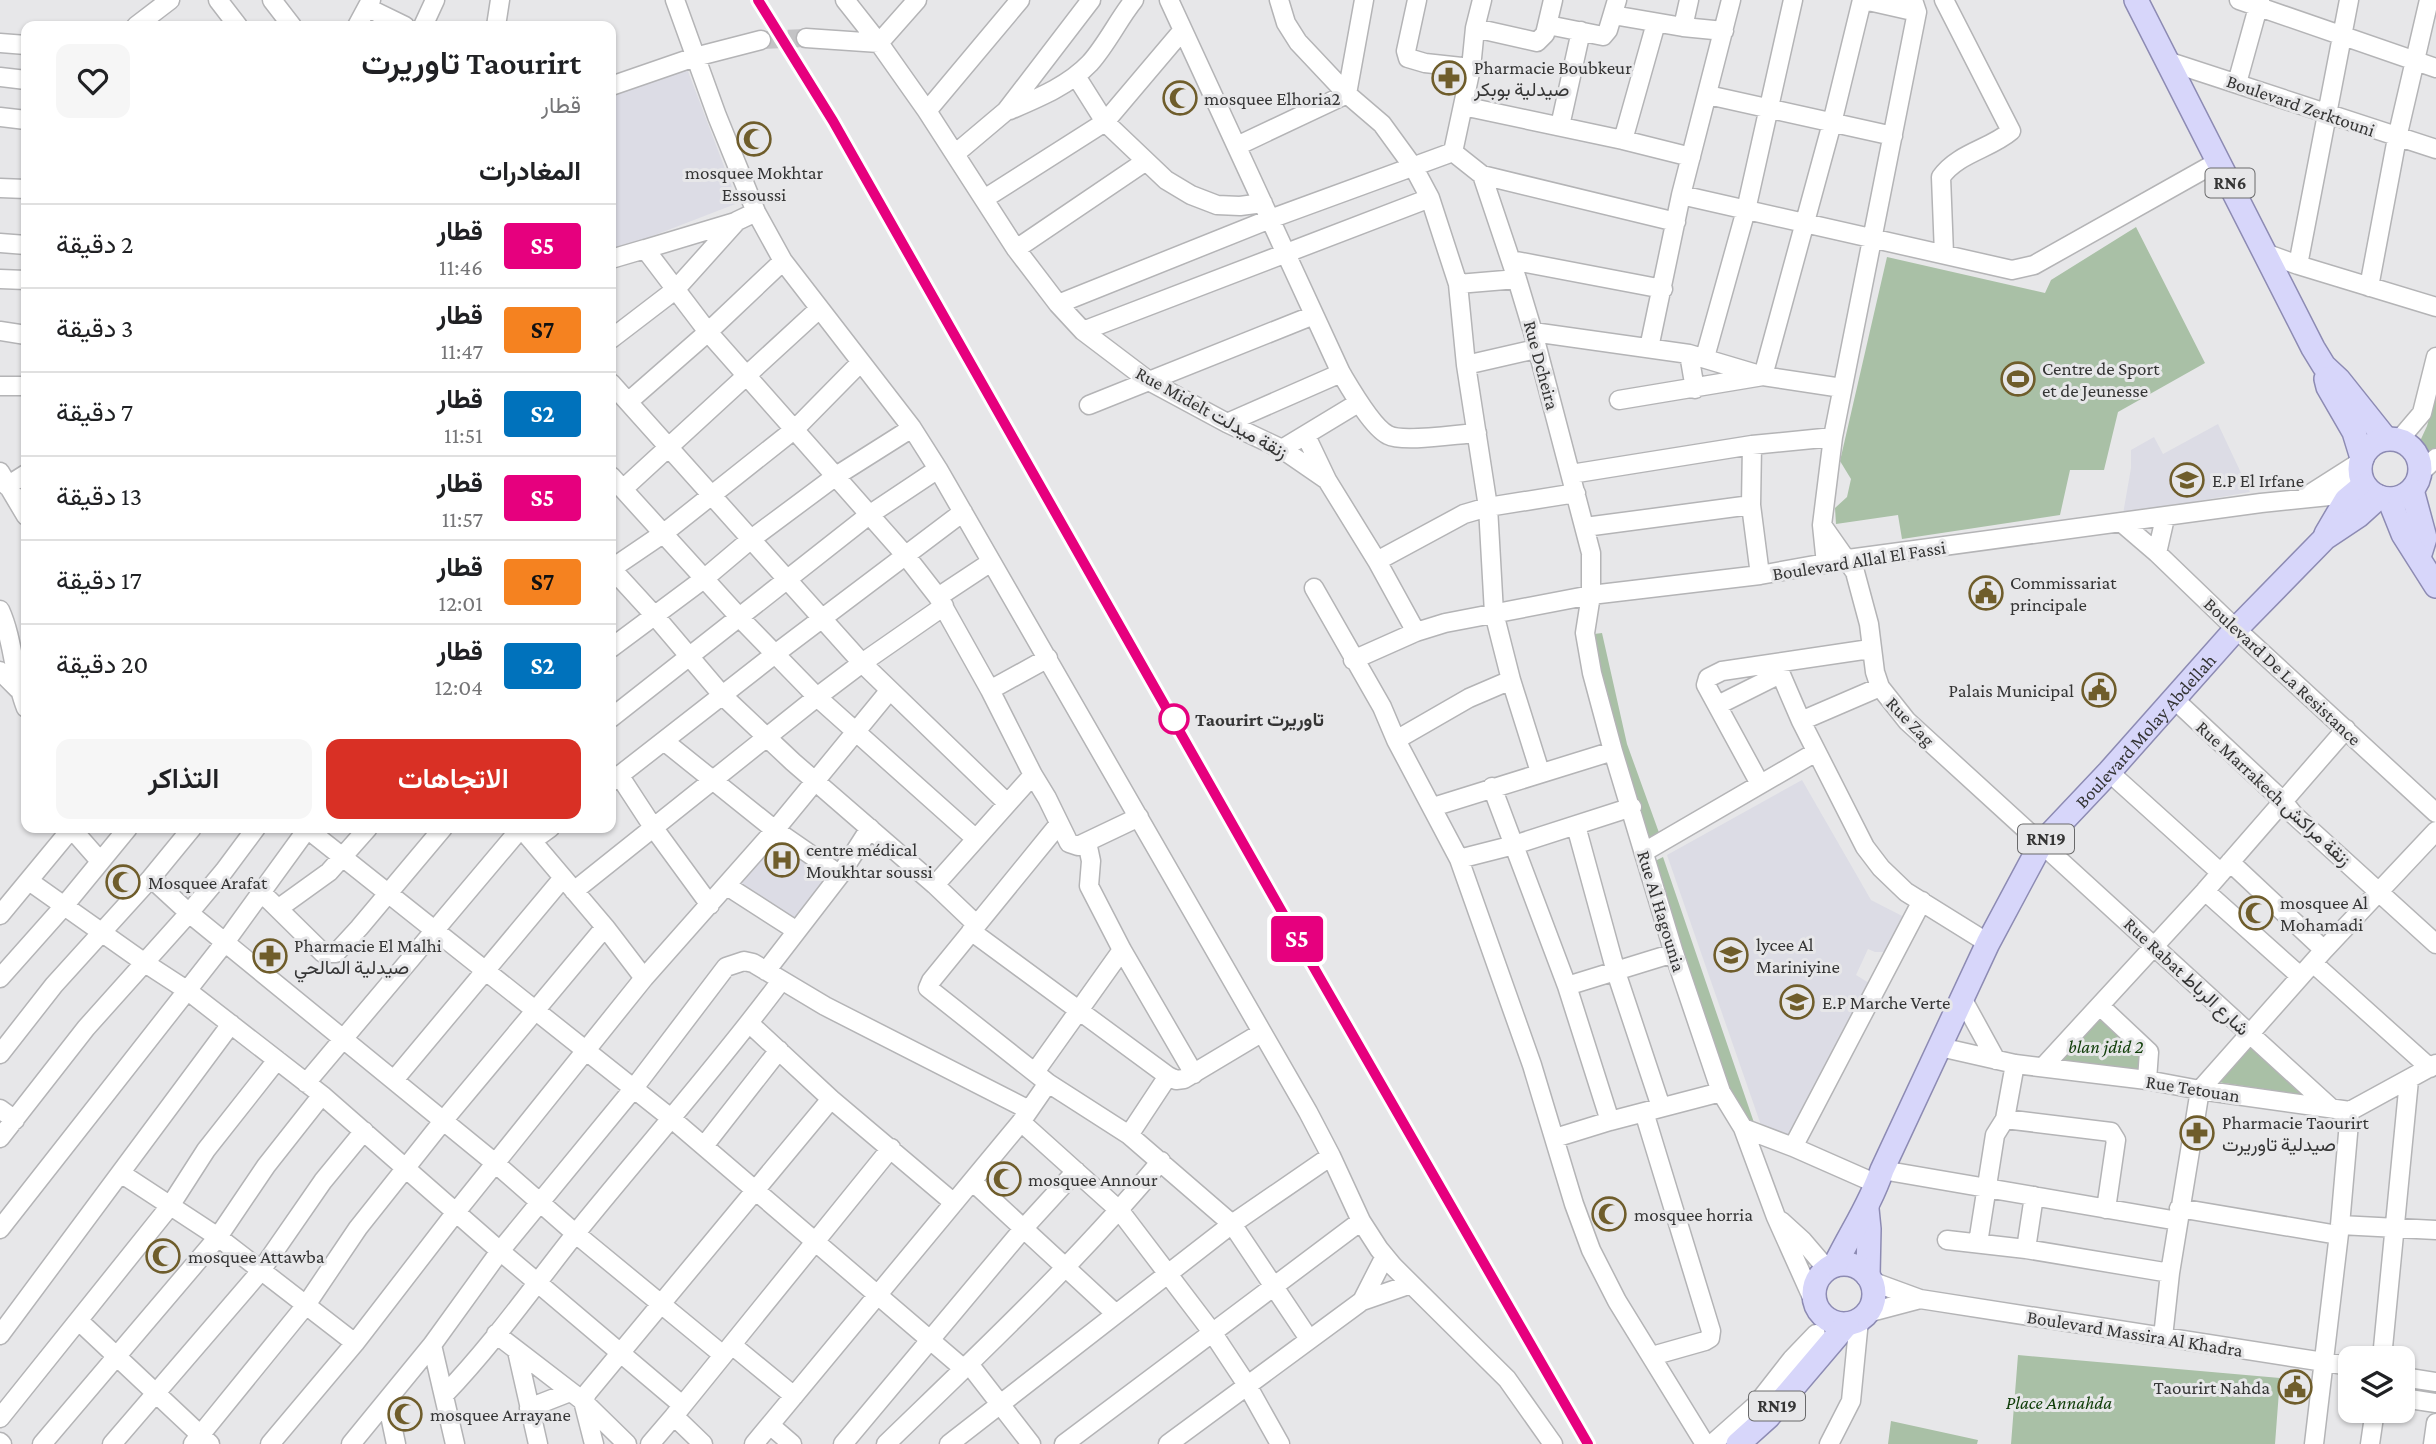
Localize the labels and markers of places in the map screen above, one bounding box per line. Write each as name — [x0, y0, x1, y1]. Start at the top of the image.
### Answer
place label: Pharmacie Boubkeur صيدلية بوبكر — [1473, 57, 1632, 101]
pharmacy icon: Pharmacie Boubkeur صيدلية بوبكر — [1430, 59, 1468, 97]
mosque icon: mosquee Elhoria2 — [1161, 79, 1199, 117]
place label: mosquee Elhoria2 — [1204, 88, 1341, 109]
mosque icon: mosquee Mokhtar Essoussi — [735, 120, 773, 158]
place label: mosquee Mokhtar Essoussi — [685, 162, 823, 205]
place label: Centre de Sport et de Jeunesse — [2042, 358, 2160, 401]
sports icon: Centre de Sport et de Jeunesse — [1999, 360, 2037, 398]
school or university icon: E.P El Irfane — [2168, 461, 2206, 499]
place label: E.P El Irfane — [2212, 470, 2304, 491]
place label: Commissariat principale — [2010, 572, 2117, 615]
public building icon: Commissariat principale — [1967, 574, 2005, 612]
public building icon: Palais Municipal — [2080, 671, 2118, 709]
place label: Palais Municipal — [1949, 680, 2074, 701]
marker: Taourirt تاوريرت — [1159, 704, 1189, 734]
place label: Taourirt تاوريرت — [1195, 709, 1324, 732]
place label: centre médical Moukhtar soussi — [806, 839, 933, 882]
hospital icon: centre médical Moukhtar soussi — [763, 841, 801, 879]
mosque icon: Mosquee Arafat — [104, 863, 142, 901]
place label: Mosquee Arafat — [148, 872, 268, 893]
place label: mosquee Al Mohamadi — [2280, 892, 2368, 935]
mosque icon: mosquee Al Mohamadi — [2237, 894, 2275, 932]
place label: lycee Al Mariniyine — [1756, 934, 1840, 977]
place label: Pharmacie El Malhi صيدلية المالحي — [294, 935, 442, 983]
school or university icon: lycee Al Mariniyine — [1712, 936, 1750, 974]
pharmacy icon: Pharmacie El Malhi صيدلية المالحي — [251, 937, 289, 975]
school or university icon: E.P Marche Verte — [1778, 983, 1816, 1021]
place label: E.P Marche Verte — [1822, 992, 1950, 1013]
place label: Pharmacie Taourirt صيدلية تاوريرت — [2222, 1112, 2370, 1156]
pharmacy icon: Pharmacie Taourirt صيدلية تاوريرت — [2178, 1114, 2216, 1152]
mosque icon: mosquee Annour — [985, 1160, 1023, 1198]
place label: mosquee Annour — [1028, 1169, 1158, 1190]
mosque icon: mosquee horria — [1590, 1195, 1628, 1233]
place label: mosquee horria — [1634, 1204, 1753, 1225]
mosque icon: mosquee Attawba — [144, 1237, 182, 1275]
place label: mosquee Attawba — [188, 1246, 325, 1267]
public building icon: Taourirt Nahda — [2276, 1368, 2314, 1406]
place label: Taourirt Nahda — [2154, 1377, 2270, 1398]
mosque icon: mosquee Arrayane — [386, 1395, 424, 1433]
place label: mosquee Arrayane — [430, 1404, 571, 1425]

